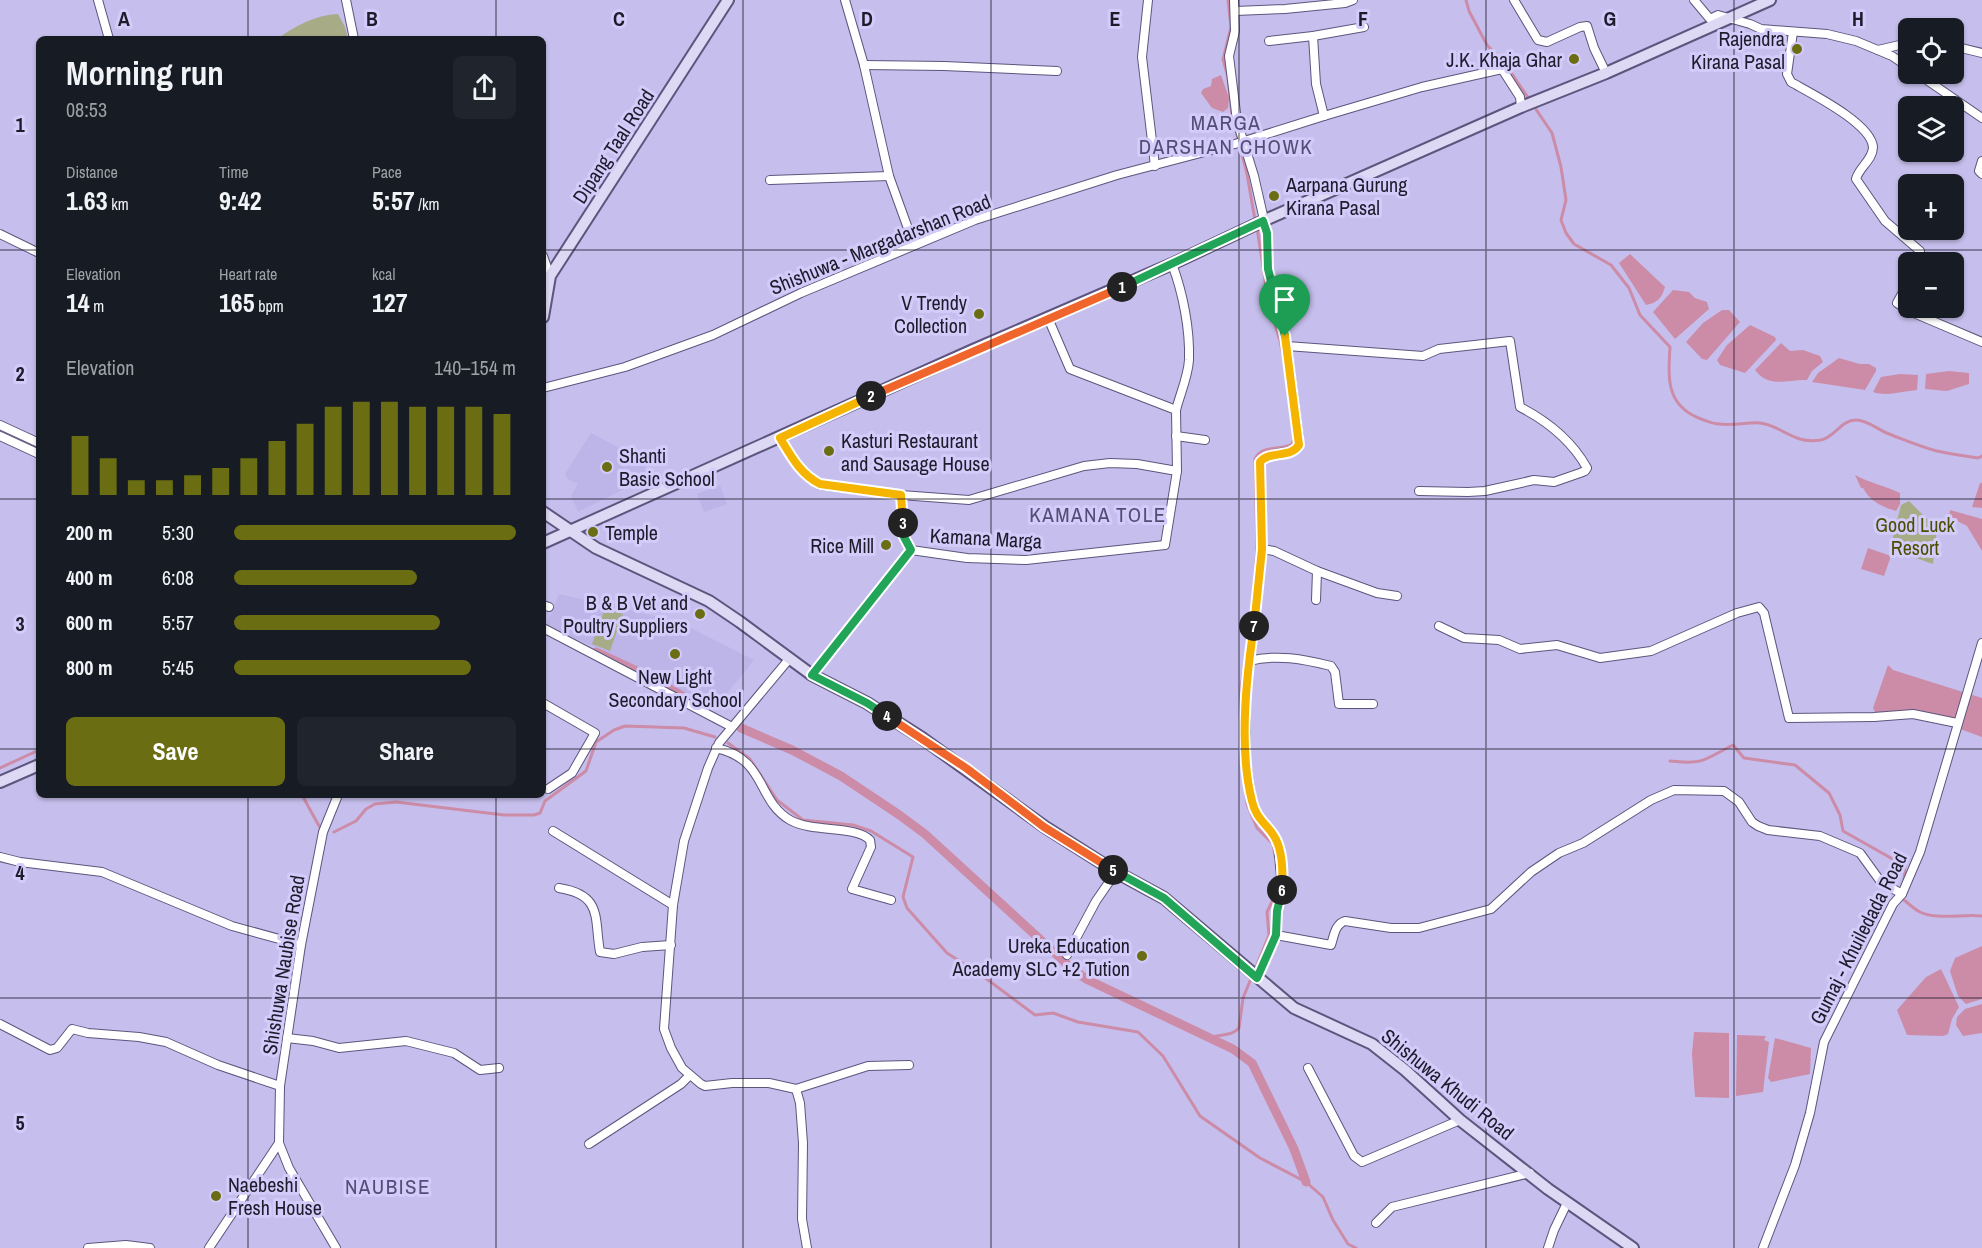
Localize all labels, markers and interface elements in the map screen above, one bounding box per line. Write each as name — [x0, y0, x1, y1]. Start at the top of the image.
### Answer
text: A — [118, 5, 130, 32]
text: B — [366, 5, 378, 32]
text: C — [613, 5, 625, 32]
text: D — [861, 5, 873, 32]
text: E — [1110, 5, 1121, 32]
text: F — [1358, 5, 1368, 32]
text: G — [1604, 5, 1616, 32]
text: H — [1852, 5, 1864, 32]
map controls — [1898, 18, 1964, 318]
button: locate — [1898, 18, 1964, 84]
place label: Rajendra Kirana Pasal — [1691, 25, 1785, 75]
marker: Rajendra Kirana Pasal — [1790, 42, 1804, 56]
place label: J.K. Khaja Ghar — [1446, 46, 1563, 73]
text: Morning run — [66, 51, 224, 95]
marker: J.K. Khaja Ghar — [1567, 52, 1581, 66]
button: share — [453, 56, 516, 119]
street label: Dipang Taal Road — [566, 84, 660, 208]
text: 08:53 — [66, 96, 107, 123]
button: layers — [1898, 96, 1964, 162]
district label: MARGA DARSHAN CHOWK — [1139, 108, 1313, 161]
text: 1 — [15, 111, 25, 138]
text: Distance — [66, 161, 118, 183]
text: Time — [219, 161, 249, 183]
text: Pace — [372, 161, 402, 183]
place label: Aarpana Gurung Kirana Pasal — [1285, 171, 1407, 221]
button: + — [1898, 174, 1964, 240]
text: 1.63 — [66, 183, 108, 218]
text: 9:42 — [219, 183, 262, 218]
text: 5:57 — [372, 183, 415, 218]
street label: Shishuwa - Margadarshan Road — [765, 187, 995, 301]
marker: Aarpana Gurung Kirana Pasal — [1267, 189, 1281, 203]
text: km — [108, 193, 129, 215]
text: /km — [415, 193, 439, 215]
button: − — [1898, 252, 1964, 318]
text: Elevation — [66, 263, 121, 285]
text: Heart rate — [219, 263, 277, 285]
text: kcal — [372, 263, 395, 285]
pin: 1 — [1107, 272, 1137, 302]
pin — [1259, 274, 1310, 336]
text: 1 — [1118, 276, 1126, 298]
icon: arrive — [1268, 283, 1301, 316]
text: 14 — [66, 285, 90, 320]
text: 165 — [219, 285, 255, 320]
text: 127 — [372, 285, 408, 320]
place label: V Trendy Collection — [894, 289, 968, 339]
text: m — [90, 295, 104, 317]
text: bpm — [255, 295, 284, 317]
marker: V Trendy Collection — [972, 307, 986, 321]
text: Elevation — [66, 354, 134, 381]
text: 140–154 m — [434, 354, 516, 381]
text: 2 — [15, 360, 25, 387]
pin: 2 — [856, 381, 886, 411]
text: 2 — [867, 385, 875, 407]
place label: Kasturi Restaurant and Sausage House — [841, 427, 990, 477]
place label: Shanti Basic School — [619, 442, 715, 492]
marker: Kasturi Restaurant and Sausage House — [822, 444, 836, 458]
marker: Shanti Basic School — [600, 460, 614, 474]
district label: KAMANA TOLE — [1029, 500, 1167, 529]
pin: 3 — [888, 508, 918, 538]
park label: Good Luck Resort — [1875, 511, 1955, 561]
text: 3 — [899, 512, 907, 534]
text: 200 m — [66, 519, 113, 546]
text: 5:30 — [162, 519, 194, 546]
place label: Temple — [605, 519, 658, 546]
street label: Kamana Marga — [929, 522, 1043, 554]
marker: Temple — [586, 525, 600, 539]
place label: Rice Mill — [810, 532, 874, 559]
marker: Rice Mill — [879, 538, 893, 552]
text: 400 m — [66, 564, 113, 591]
text: 6:08 — [162, 564, 194, 591]
place label: B & B Vet and Poultry Suppliers — [563, 589, 688, 639]
marker: B & B Vet and Poultry Suppliers — [693, 607, 707, 621]
text: 600 m — [66, 609, 113, 636]
text: 5:57 — [162, 609, 194, 636]
text: 3 — [15, 610, 25, 637]
pin: 7 — [1239, 611, 1269, 641]
text: 7 — [1250, 615, 1258, 637]
marker: New Light Secondary School — [668, 647, 682, 661]
text: 800 m — [66, 654, 113, 681]
text: 5:45 — [162, 654, 194, 681]
place label: New Light Secondary School — [608, 663, 742, 713]
pin: 4 — [872, 701, 902, 731]
text: 4 — [883, 705, 891, 727]
button: Save — [66, 717, 285, 786]
button: Share — [297, 717, 516, 786]
street label: Gumaj - Khuiledada Road — [1803, 847, 1913, 1029]
pin: 5 — [1098, 855, 1128, 885]
text: 4 — [15, 859, 25, 886]
text: 5 — [1109, 859, 1117, 881]
street label: Shishuwa Naubise Road — [255, 873, 311, 1057]
pin: 6 — [1267, 875, 1297, 905]
text: 6 — [1278, 879, 1286, 901]
place label: Ureka Education Academy SLC +2 Tution — [952, 932, 1130, 982]
marker: Ureka Education Academy SLC +2 Tution — [1135, 949, 1149, 963]
street label: Shishuwa Khudi Road — [1376, 1022, 1520, 1146]
text: 5 — [15, 1109, 25, 1136]
place label: Naebeshi Fresh House — [228, 1171, 322, 1221]
district label: NAUBISE — [345, 1172, 431, 1201]
marker: Naebeshi Fresh House — [209, 1189, 223, 1203]

